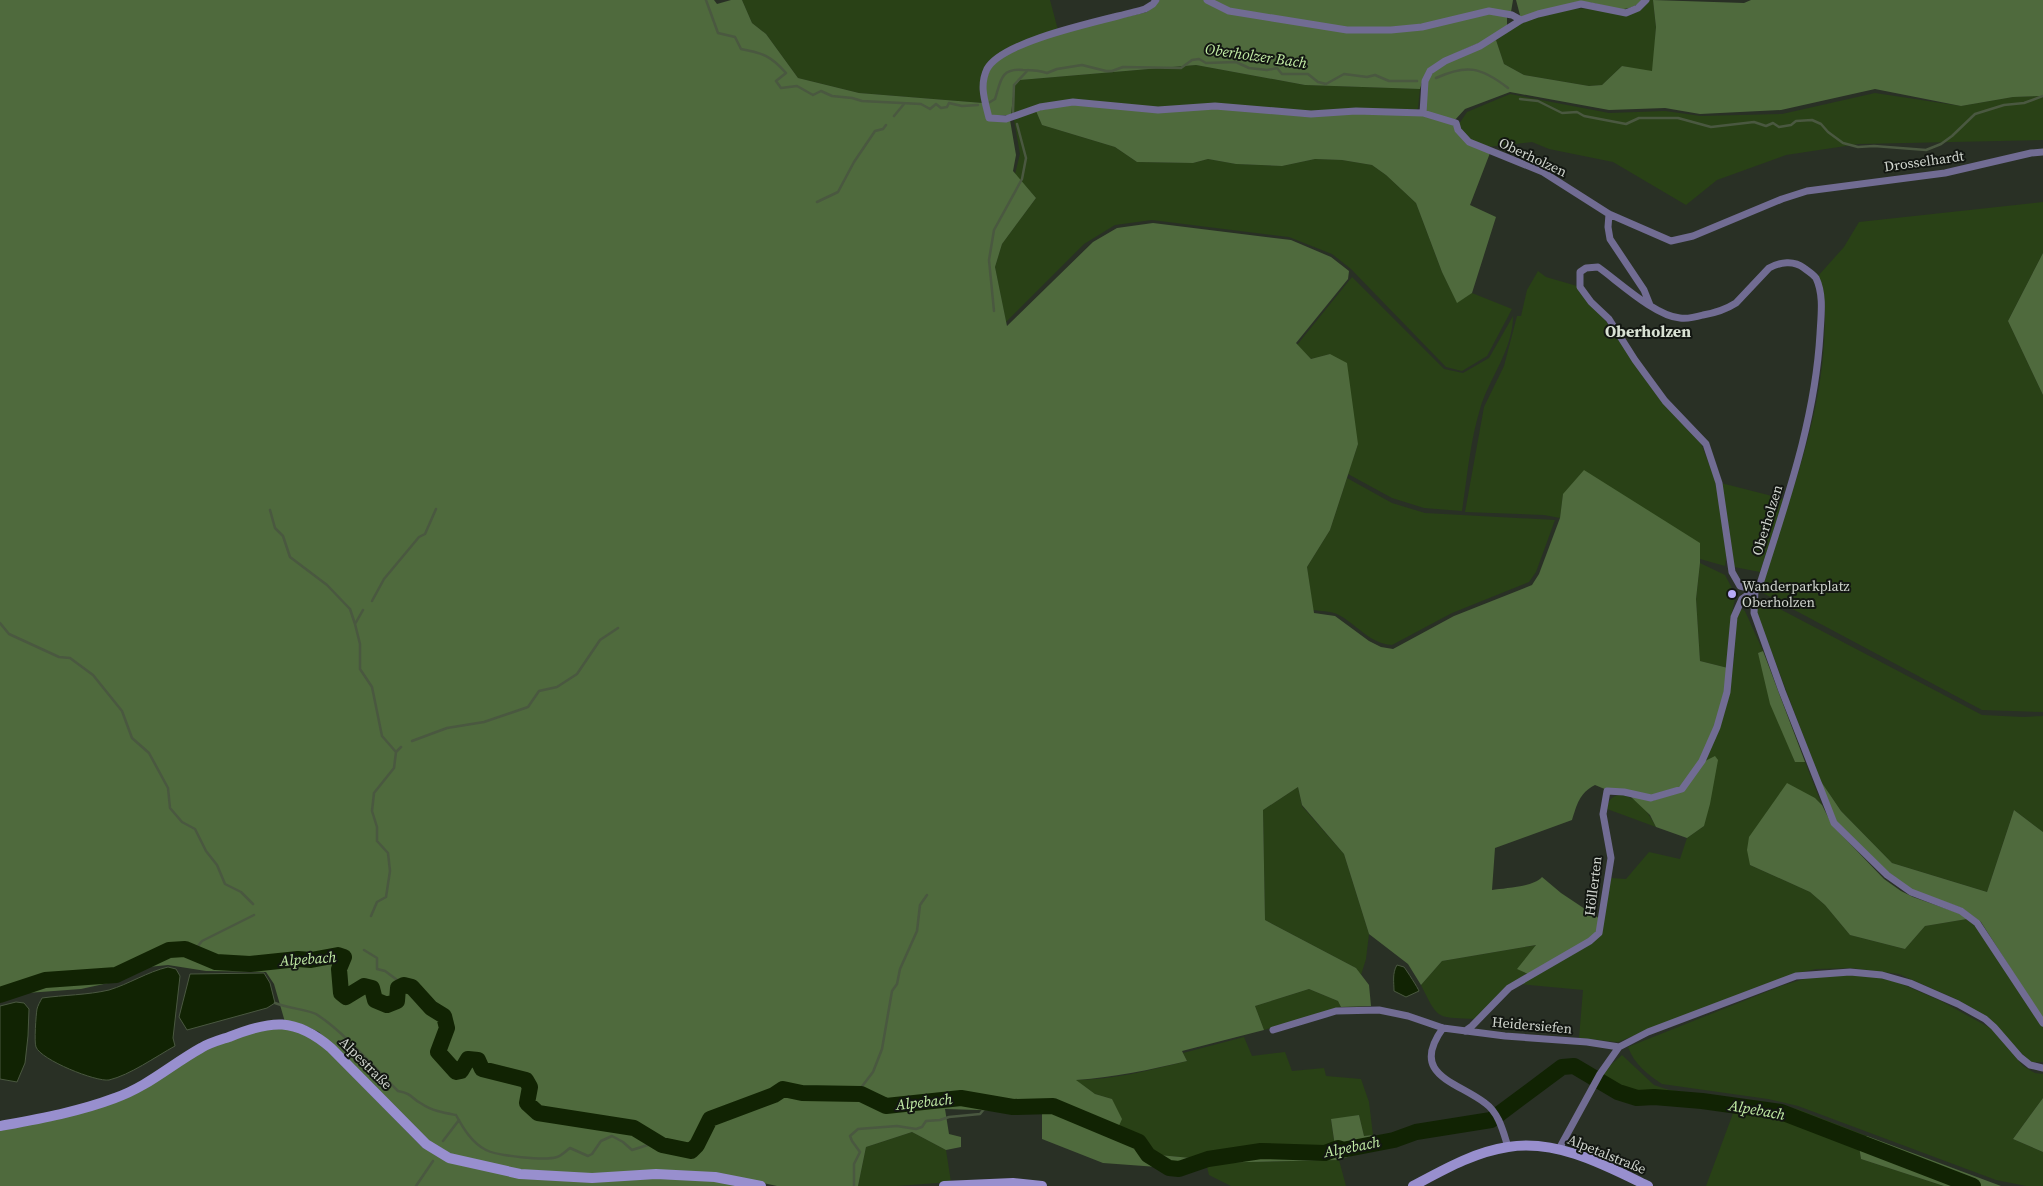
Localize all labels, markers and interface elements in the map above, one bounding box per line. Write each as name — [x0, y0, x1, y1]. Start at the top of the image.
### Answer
water label: Oberholzer Bach — [1204, 38, 1308, 73]
street label: Oberholzen — [1496, 133, 1571, 182]
street label: Drosselhardt — [1883, 145, 1966, 177]
district label: Oberholzen — [1605, 320, 1691, 342]
street label: Oberholzen — [1747, 482, 1787, 558]
place label: Wanderparkplatz Oberholzen — [1742, 576, 1850, 612]
marker: Wanderparkplatz Oberholzen — [1726, 588, 1738, 600]
street label: Höllerten — [1579, 854, 1607, 917]
water label: Alpebach — [278, 946, 337, 971]
street label: Heidersiefen — [1491, 1012, 1574, 1039]
street label: Alpestraße — [335, 1032, 397, 1094]
water label: Alpebach — [894, 1088, 953, 1115]
water label: Alpebach — [1726, 1094, 1787, 1125]
street label: Alpetalstraße — [1565, 1129, 1649, 1179]
water label: Alpebach — [1321, 1131, 1382, 1162]

